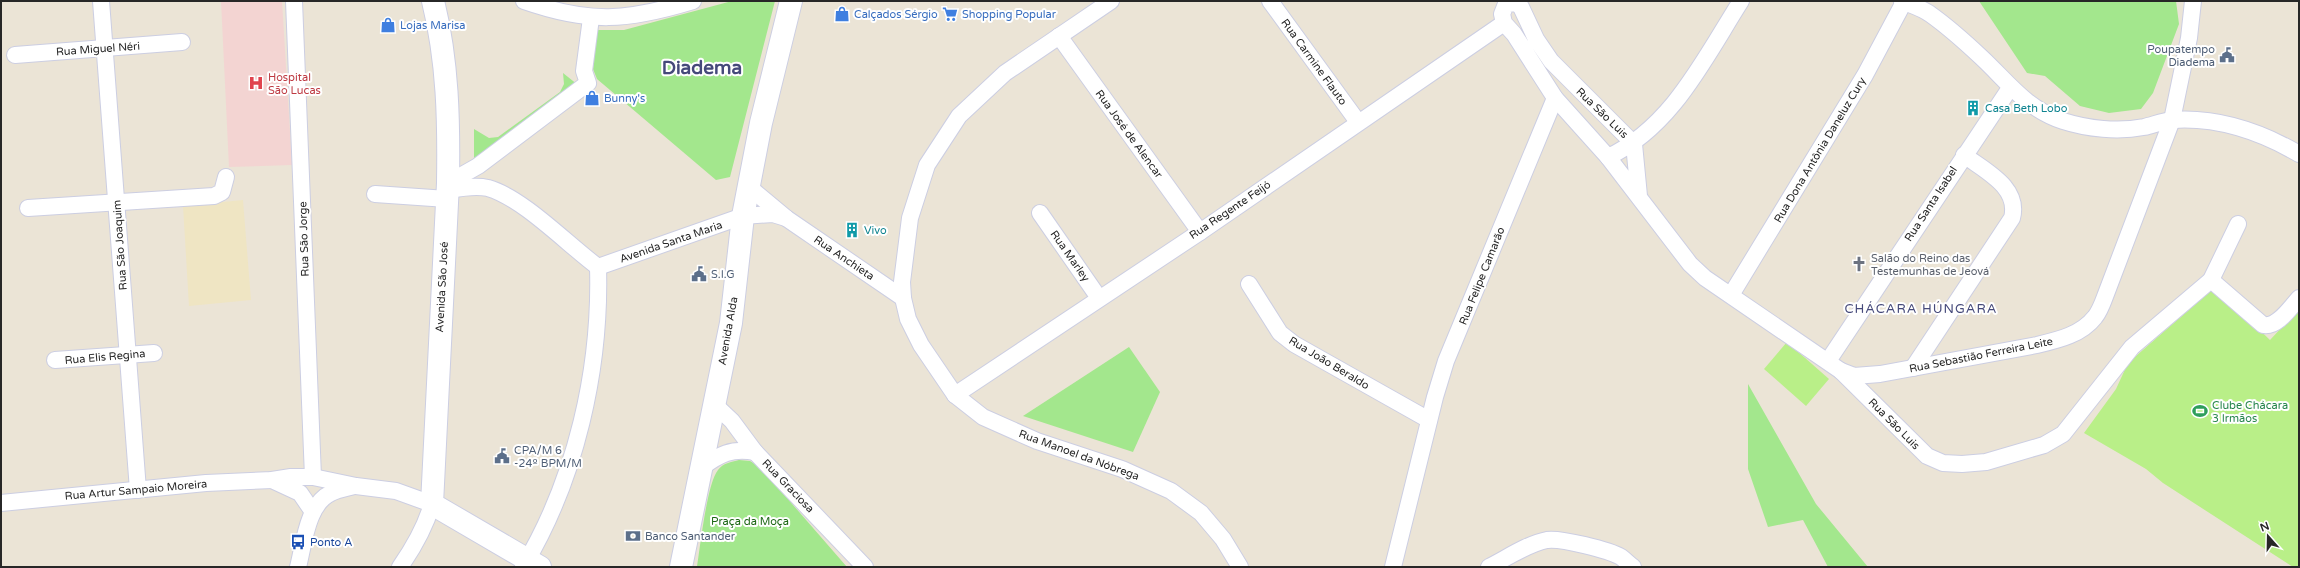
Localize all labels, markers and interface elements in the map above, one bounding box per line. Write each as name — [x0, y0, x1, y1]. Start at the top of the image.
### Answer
shop icon: Calçados Sérgio — [833, 5, 851, 23]
supermarket icon: Shopping Popular — [941, 5, 959, 23]
place label: Calçados Sérgio — [854, 8, 938, 21]
place label: Shopping Popular — [962, 8, 1057, 21]
shop icon: Lojas Marisa — [379, 16, 397, 34]
street label: Rua Carmine Flauto — [1278, 16, 1350, 108]
place label: Lojas Marisa — [400, 19, 465, 32]
street label: Rua Miguel Néri — [56, 40, 140, 58]
place label: Poupatempo Diadema — [2147, 43, 2215, 69]
public building icon: Poupatempo Diadema — [2218, 46, 2236, 64]
district label: Diadema — [662, 57, 742, 79]
place label: Hospital São Lucas — [268, 71, 321, 97]
hospital icon: Hospital São Lucas — [247, 74, 265, 92]
street label: Rua Dona Antônia Daneluz Cury — [1771, 75, 1869, 225]
street label: Rua São Luis — [1573, 85, 1631, 141]
street label: Rua José de Alencar — [1093, 87, 1166, 181]
shop icon: Bunny's — [583, 89, 601, 107]
place label: Bunny's — [604, 92, 645, 105]
building icon: Casa Beth Lobo — [1964, 99, 1982, 117]
place label: Casa Beth Lobo — [1985, 102, 2068, 115]
street label: Rua Santa Isabel — [1902, 164, 1960, 244]
street label: Rua Regente Feijó — [1187, 178, 1273, 242]
street label: Rua São Joaquim — [110, 199, 130, 291]
street label: Rua São Jorge — [296, 201, 312, 277]
street label: Avenida Santa Maria — [618, 218, 724, 266]
building icon: Vivo — [843, 221, 861, 239]
place label: Vivo — [864, 224, 887, 237]
street label: Rua Felipe Camarão — [1456, 225, 1508, 327]
street label: Rua Marley — [1048, 228, 1092, 284]
street label: Rua Anchieta — [811, 233, 877, 283]
street label: Avenida São José — [433, 241, 451, 333]
place label: Salão do Reino das Testemunhas de Jeová — [1871, 252, 1989, 278]
church icon: Salão do Reino das Testemunhas de Jeová — [1850, 255, 1868, 273]
public building icon: S.I.G — [690, 265, 708, 283]
place label: S.I.G — [711, 268, 735, 281]
street label: Avenida Alda — [716, 296, 740, 366]
district label: CHÁCARA HÚNGARA — [1844, 301, 1998, 317]
street label: Rua João Beraldo — [1286, 334, 1372, 392]
street label: Rua Sebastião Ferreira Leite — [1908, 335, 2054, 375]
street label: Rua Elis Regina — [64, 347, 146, 367]
street label: Rua São Luis — [1866, 396, 1922, 452]
place label: Clube Chácara 3 Irmãos — [2212, 399, 2288, 425]
sports icon: Clube Chácara 3 Irmãos — [2191, 402, 2209, 420]
street label: Rua Manoel da Nóbrega — [1017, 427, 1141, 483]
place label: CPA/M 6 -24º BPM/M — [514, 444, 582, 470]
public building icon: CPA/M 6 -24º BPM/M — [493, 447, 511, 465]
street label: Rua Graciosa — [759, 457, 817, 515]
street label: Rua Artur Sampaio Moreira — [64, 477, 208, 503]
park label: Praça da Moça — [711, 515, 789, 528]
north arrow — [2248, 516, 2288, 556]
text: N — [2258, 519, 2271, 535]
bank icon: Banco Santander — [624, 527, 642, 545]
place label: Banco Santander — [645, 530, 736, 543]
bus stop icon: Ponto A — [289, 533, 307, 551]
place label: Ponto A — [310, 536, 352, 549]

